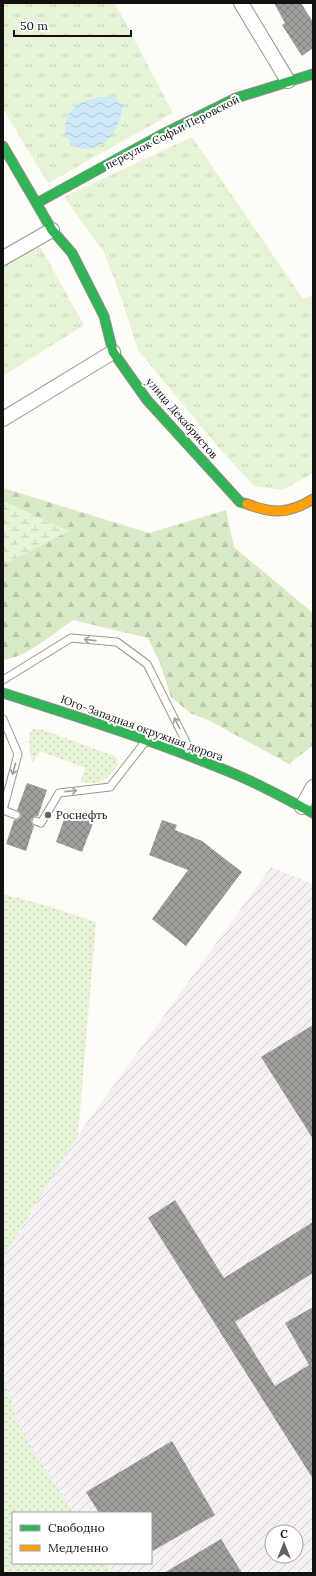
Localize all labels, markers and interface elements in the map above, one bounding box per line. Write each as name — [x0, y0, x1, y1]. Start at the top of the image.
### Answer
scale bar — [14, 12, 131, 38]
text: 50 m — [20, 18, 48, 33]
street label: переулок Софьи Перовской — [103, 92, 241, 172]
street label: улица Декабристов — [143, 375, 221, 462]
one-way arrow — [84, 636, 97, 643]
street label: Юго-Западная окружная дорога — [59, 692, 226, 764]
one-way arrow — [172, 717, 180, 729]
one-way arrow — [9, 762, 17, 775]
one-way arrow — [64, 788, 77, 795]
place label: Роснефть — [56, 808, 108, 822]
marker: Роснефть — [43, 810, 53, 820]
legend — [12, 1512, 152, 1564]
text: Свободно — [48, 1520, 105, 1535]
north arrow — [264, 1524, 304, 1564]
text: С — [280, 1527, 288, 1541]
text: Медленно — [48, 1540, 108, 1555]

